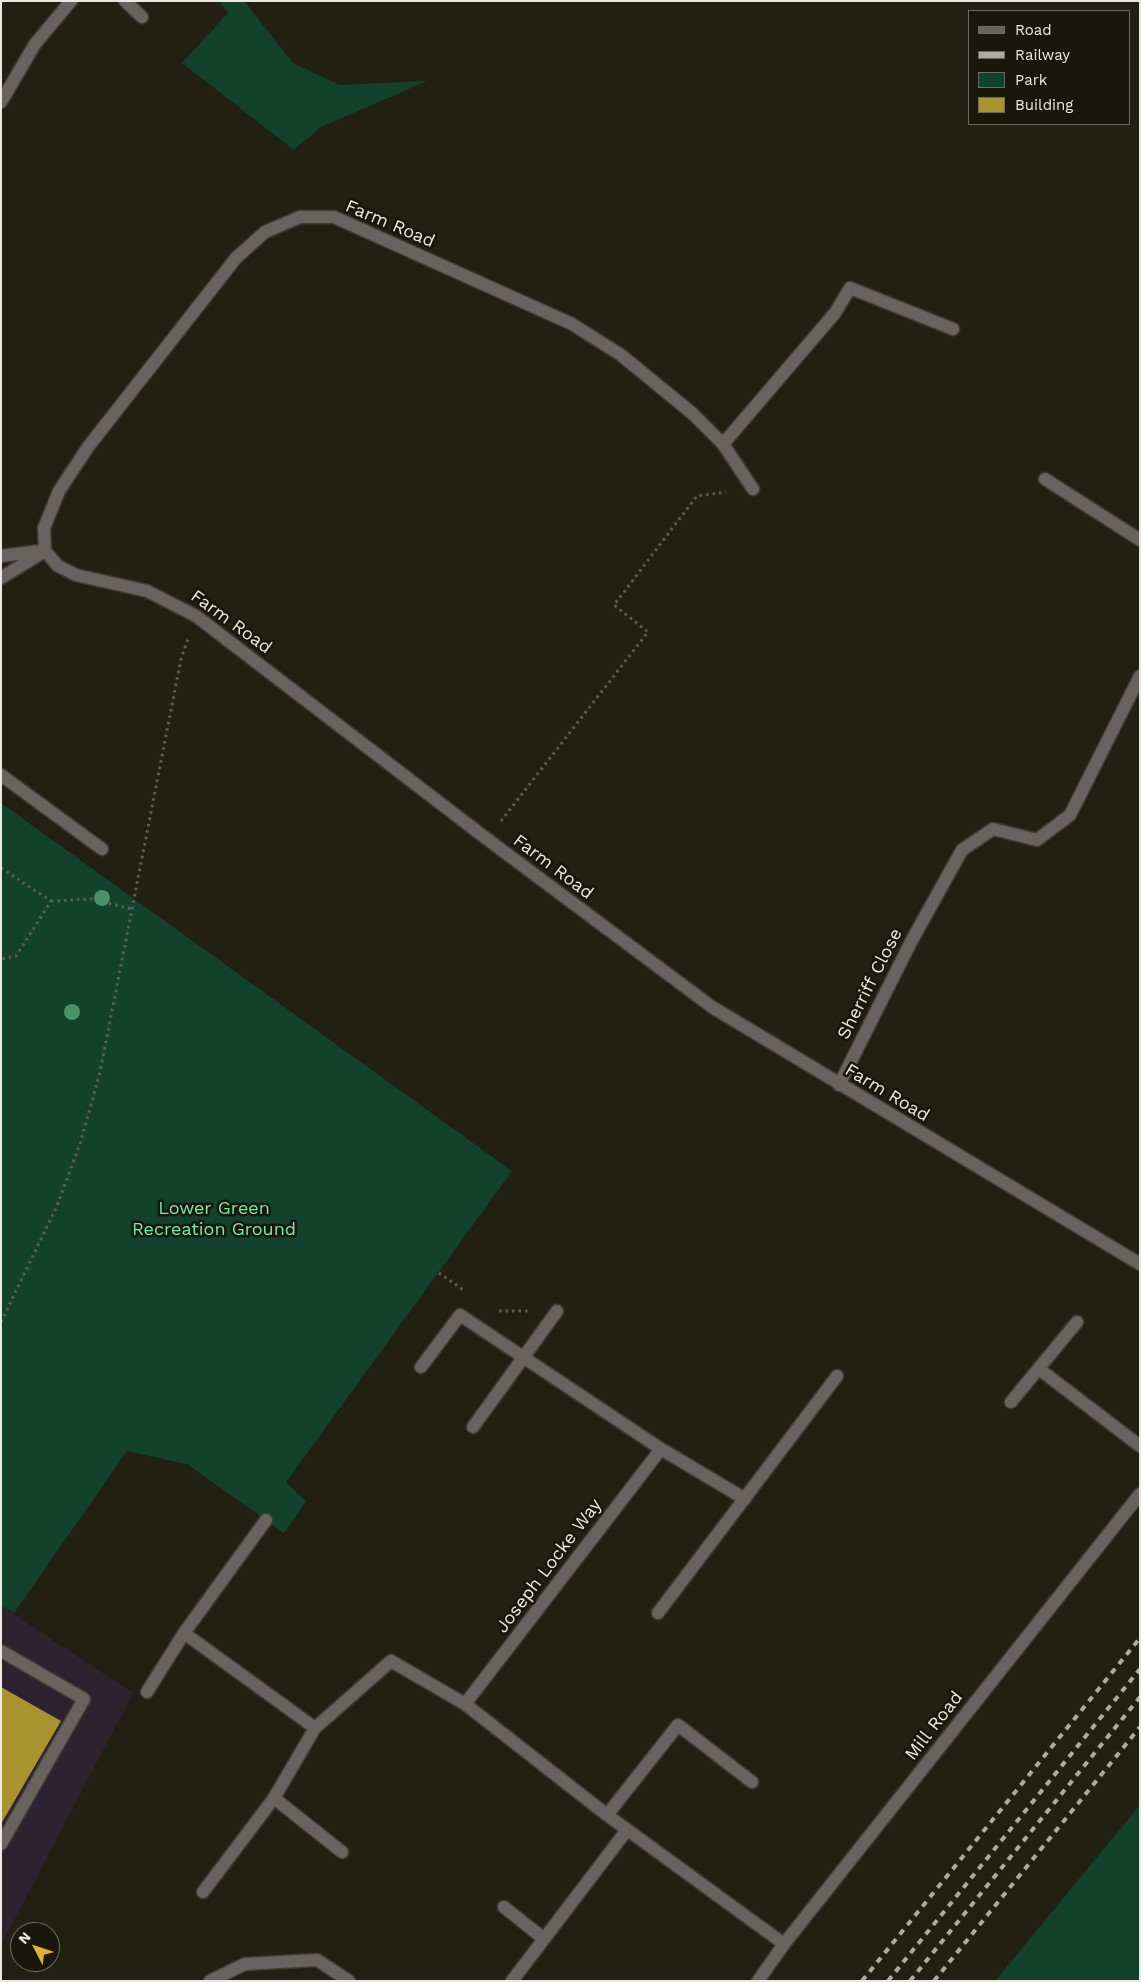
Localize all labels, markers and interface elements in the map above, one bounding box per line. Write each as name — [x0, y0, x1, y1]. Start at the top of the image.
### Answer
legend — [968, 10, 1131, 125]
text: Road — [1015, 21, 1052, 39]
text: Railway — [1015, 46, 1070, 64]
text: Park — [1015, 71, 1047, 89]
text: Building — [1015, 96, 1073, 114]
street label: Farm Road — [342, 196, 438, 252]
street label: Farm Road — [186, 585, 276, 659]
street label: Farm Road — [509, 830, 597, 904]
street label: Sherriff Close — [833, 925, 907, 1043]
street label: Farm Road — [841, 1059, 933, 1127]
park label: Lower Green Recreation Ground — [132, 1198, 296, 1240]
street label: Joseph Locke Way — [491, 1495, 607, 1637]
street label: Mill Road — [900, 1687, 968, 1765]
north arrow — [10, 1922, 60, 1972]
text: N — [15, 1929, 34, 1947]

